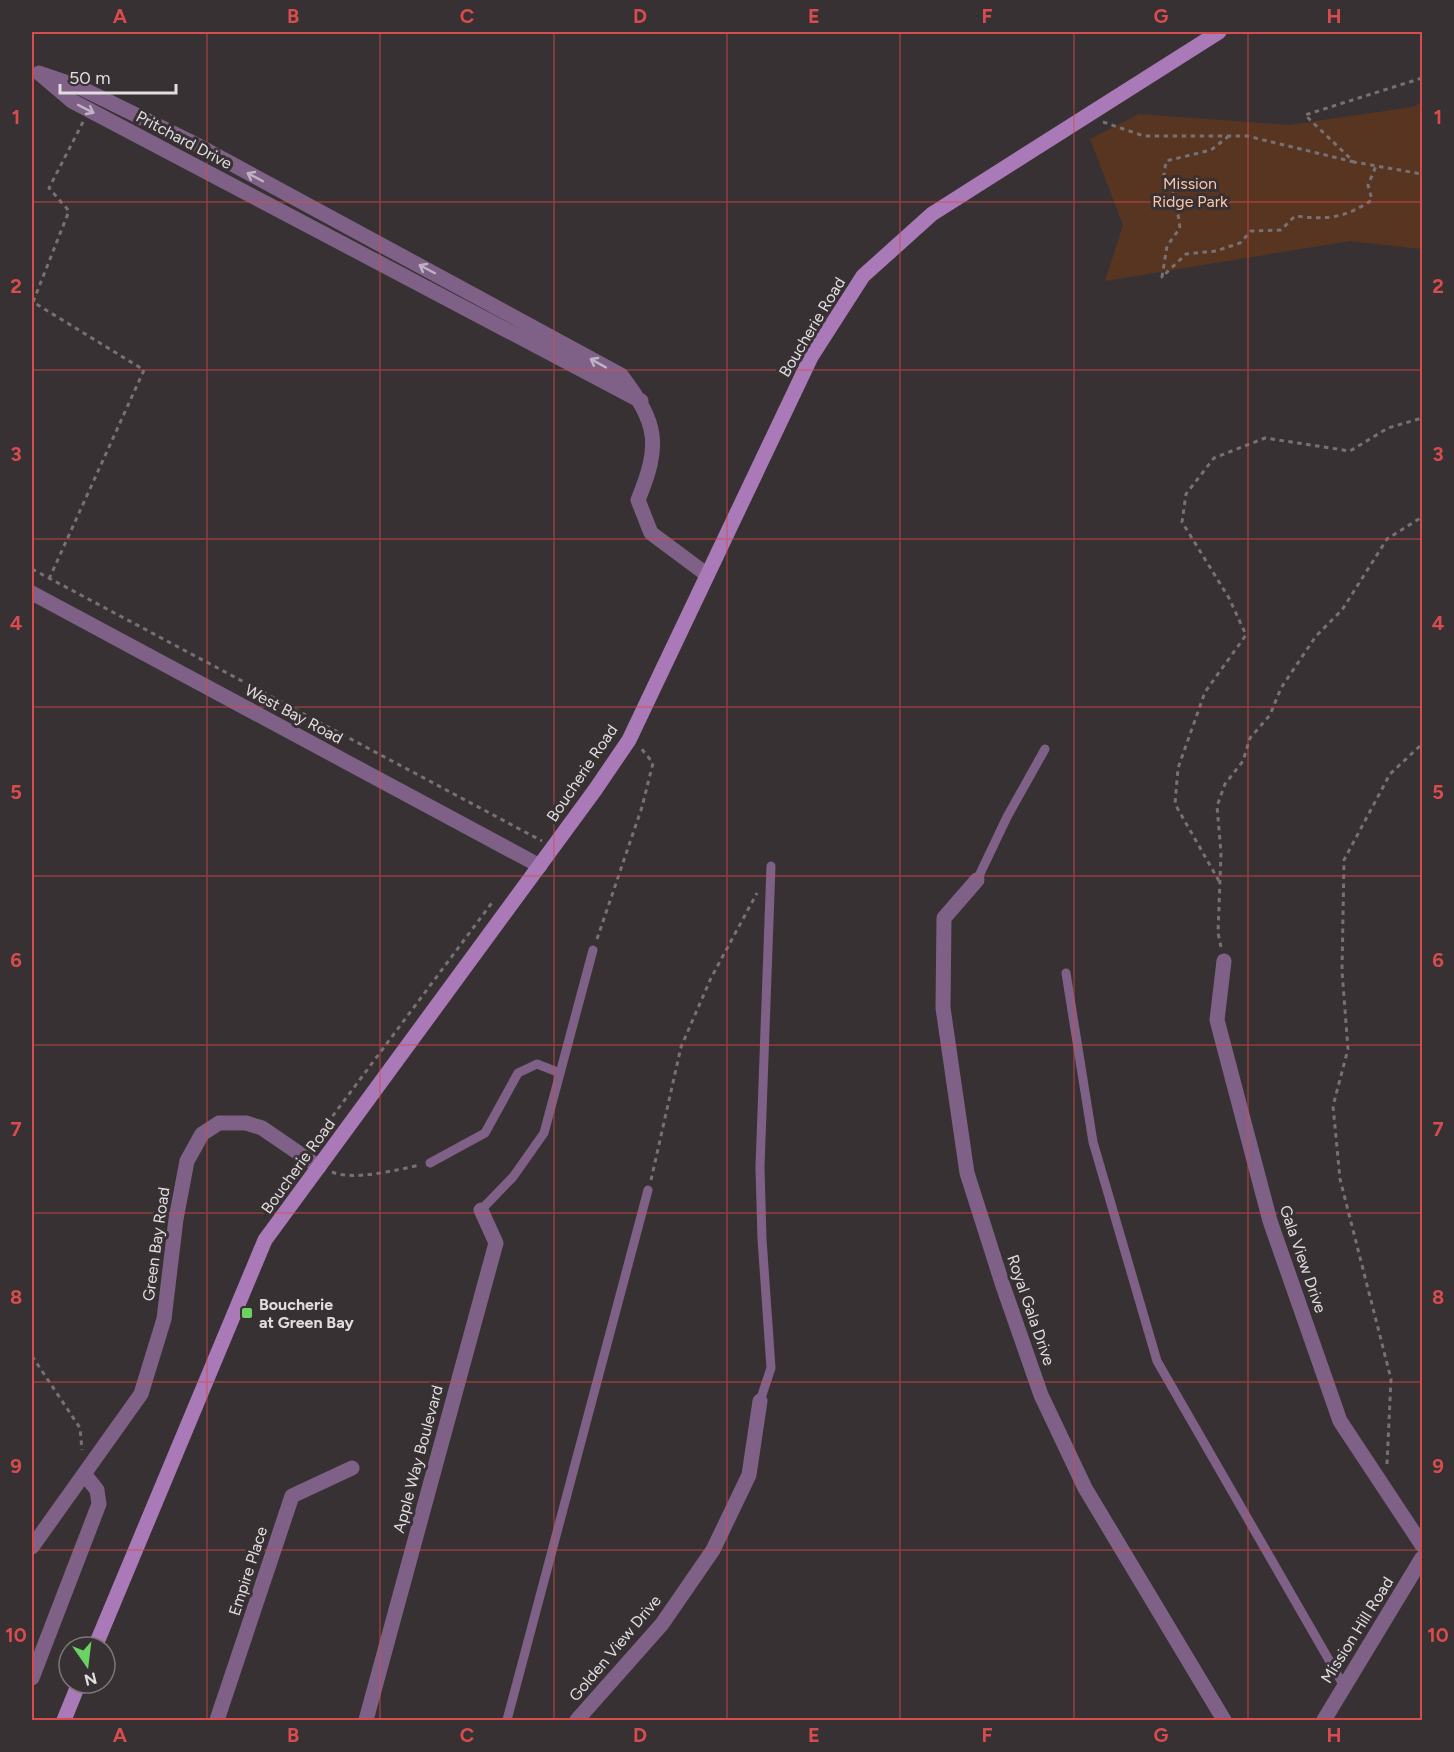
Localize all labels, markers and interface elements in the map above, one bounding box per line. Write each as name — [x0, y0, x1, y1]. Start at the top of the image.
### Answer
text: A — [113, 4, 128, 28]
text: B — [287, 4, 299, 28]
text: C — [460, 4, 474, 28]
text: D — [633, 4, 647, 28]
text: E — [808, 4, 820, 28]
text: F — [981, 4, 993, 28]
text: G — [1154, 4, 1169, 28]
text: H — [1327, 4, 1342, 28]
scale bar — [60, 57, 176, 95]
text: 50 m — [69, 67, 111, 89]
one-way arrow — [77, 103, 95, 115]
text: 1 — [12, 105, 20, 129]
text: 1 — [1434, 105, 1442, 129]
street label: Pritchard Drive — [133, 107, 235, 173]
one-way arrow — [247, 171, 265, 182]
park label: Mission Ridge Park — [1152, 174, 1228, 211]
one-way arrow — [419, 263, 436, 275]
text: 2 — [10, 274, 22, 298]
street label: Boucherie Road — [775, 274, 849, 380]
text: 2 — [1432, 274, 1444, 298]
one-way arrow — [590, 357, 608, 368]
text: 3 — [10, 442, 22, 466]
text: 3 — [1432, 442, 1444, 466]
text: 4 — [10, 611, 23, 635]
text: 4 — [1432, 611, 1445, 635]
street label: West Bay Road — [242, 680, 346, 748]
street label: Boucherie Road — [543, 721, 621, 825]
text: 5 — [10, 780, 22, 804]
text: 5 — [1432, 780, 1444, 804]
text: 6 — [10, 948, 22, 972]
text: 6 — [1432, 948, 1444, 972]
street label: Boucherie Road — [257, 1115, 339, 1217]
text: 7 — [10, 1117, 22, 1141]
text: 7 — [1432, 1117, 1444, 1141]
street label: Green Bay Road — [139, 1186, 173, 1302]
street label: Gala View Drive — [1276, 1203, 1330, 1316]
street label: Royal Gala Drive — [1003, 1252, 1059, 1368]
text: 8 — [10, 1285, 22, 1309]
text: 8 — [1432, 1285, 1444, 1309]
place label: Boucherie at Green Bay — [259, 1295, 354, 1332]
marker: Boucherie at Green Bay — [240, 1306, 254, 1320]
street label: Apple Way Boulevard — [389, 1383, 447, 1535]
text: 9 — [10, 1454, 22, 1478]
text: 9 — [1432, 1454, 1444, 1478]
street label: Empire Place — [225, 1524, 271, 1618]
street label: Mission Hill Road — [1317, 1573, 1397, 1687]
street label: Golden View Drive — [565, 1591, 665, 1705]
text: 10 — [5, 1623, 27, 1647]
text: 10 — [1427, 1623, 1449, 1647]
north arrow — [57, 1635, 117, 1695]
text: N — [82, 1668, 99, 1690]
text: A — [113, 1723, 128, 1747]
text: B — [287, 1723, 299, 1747]
text: C — [460, 1723, 474, 1747]
text: D — [633, 1723, 647, 1747]
text: E — [808, 1723, 820, 1747]
text: F — [981, 1723, 993, 1747]
text: G — [1154, 1723, 1169, 1747]
text: H — [1327, 1723, 1342, 1747]

